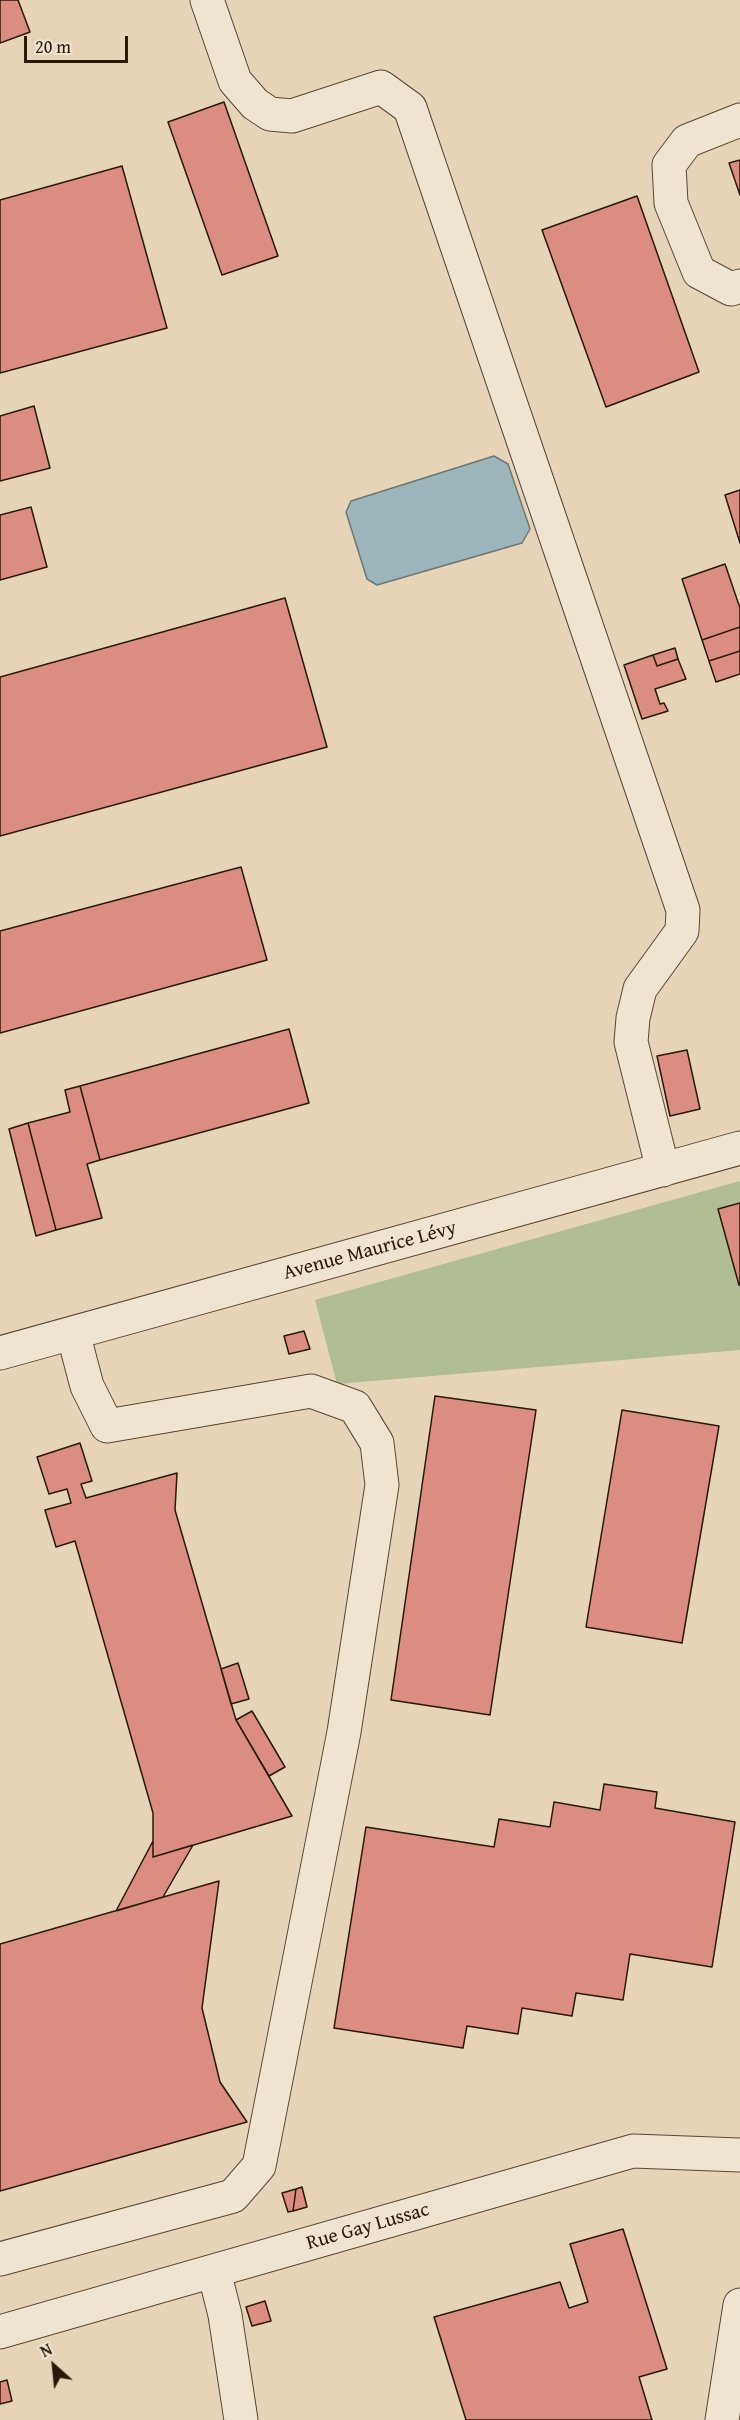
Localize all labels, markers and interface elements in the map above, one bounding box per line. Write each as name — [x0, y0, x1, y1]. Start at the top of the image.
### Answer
scale bar — [27, 24, 130, 62]
text: 20 m — [35, 33, 71, 60]
street label: Avenue Maurice Lévy — [281, 1216, 459, 1286]
street label: Rue Gay Lussac — [304, 2198, 432, 2256]
north arrow — [24, 2336, 84, 2396]
text: N — [36, 2337, 56, 2363]

